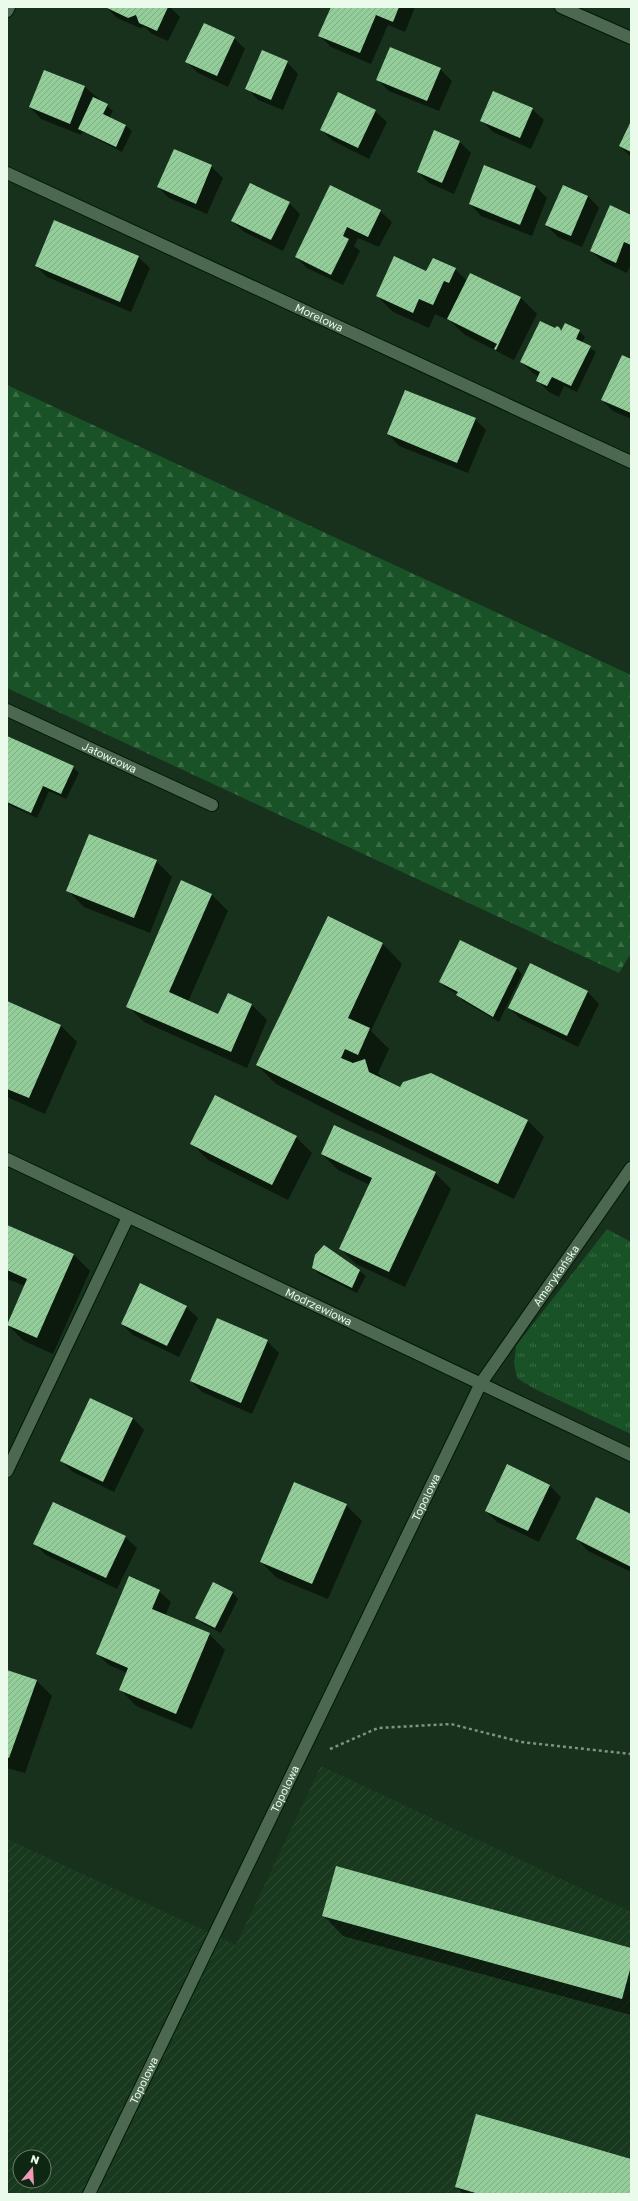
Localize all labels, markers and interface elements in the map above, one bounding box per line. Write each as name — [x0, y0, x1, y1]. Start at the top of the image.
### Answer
street label: Morelowa — [293, 300, 345, 334]
street label: Jałowcowa — [80, 739, 139, 775]
street label: Amerykańska — [530, 1242, 581, 1308]
street label: Modrzewiowa — [283, 1285, 354, 1328]
street label: Topolowa — [409, 1471, 442, 1523]
street label: Topolowa — [268, 1763, 301, 1814]
street label: Topolowa — [127, 2055, 160, 2106]
north arrow — [12, 2149, 52, 2189]
text: N — [29, 2152, 41, 2166]

